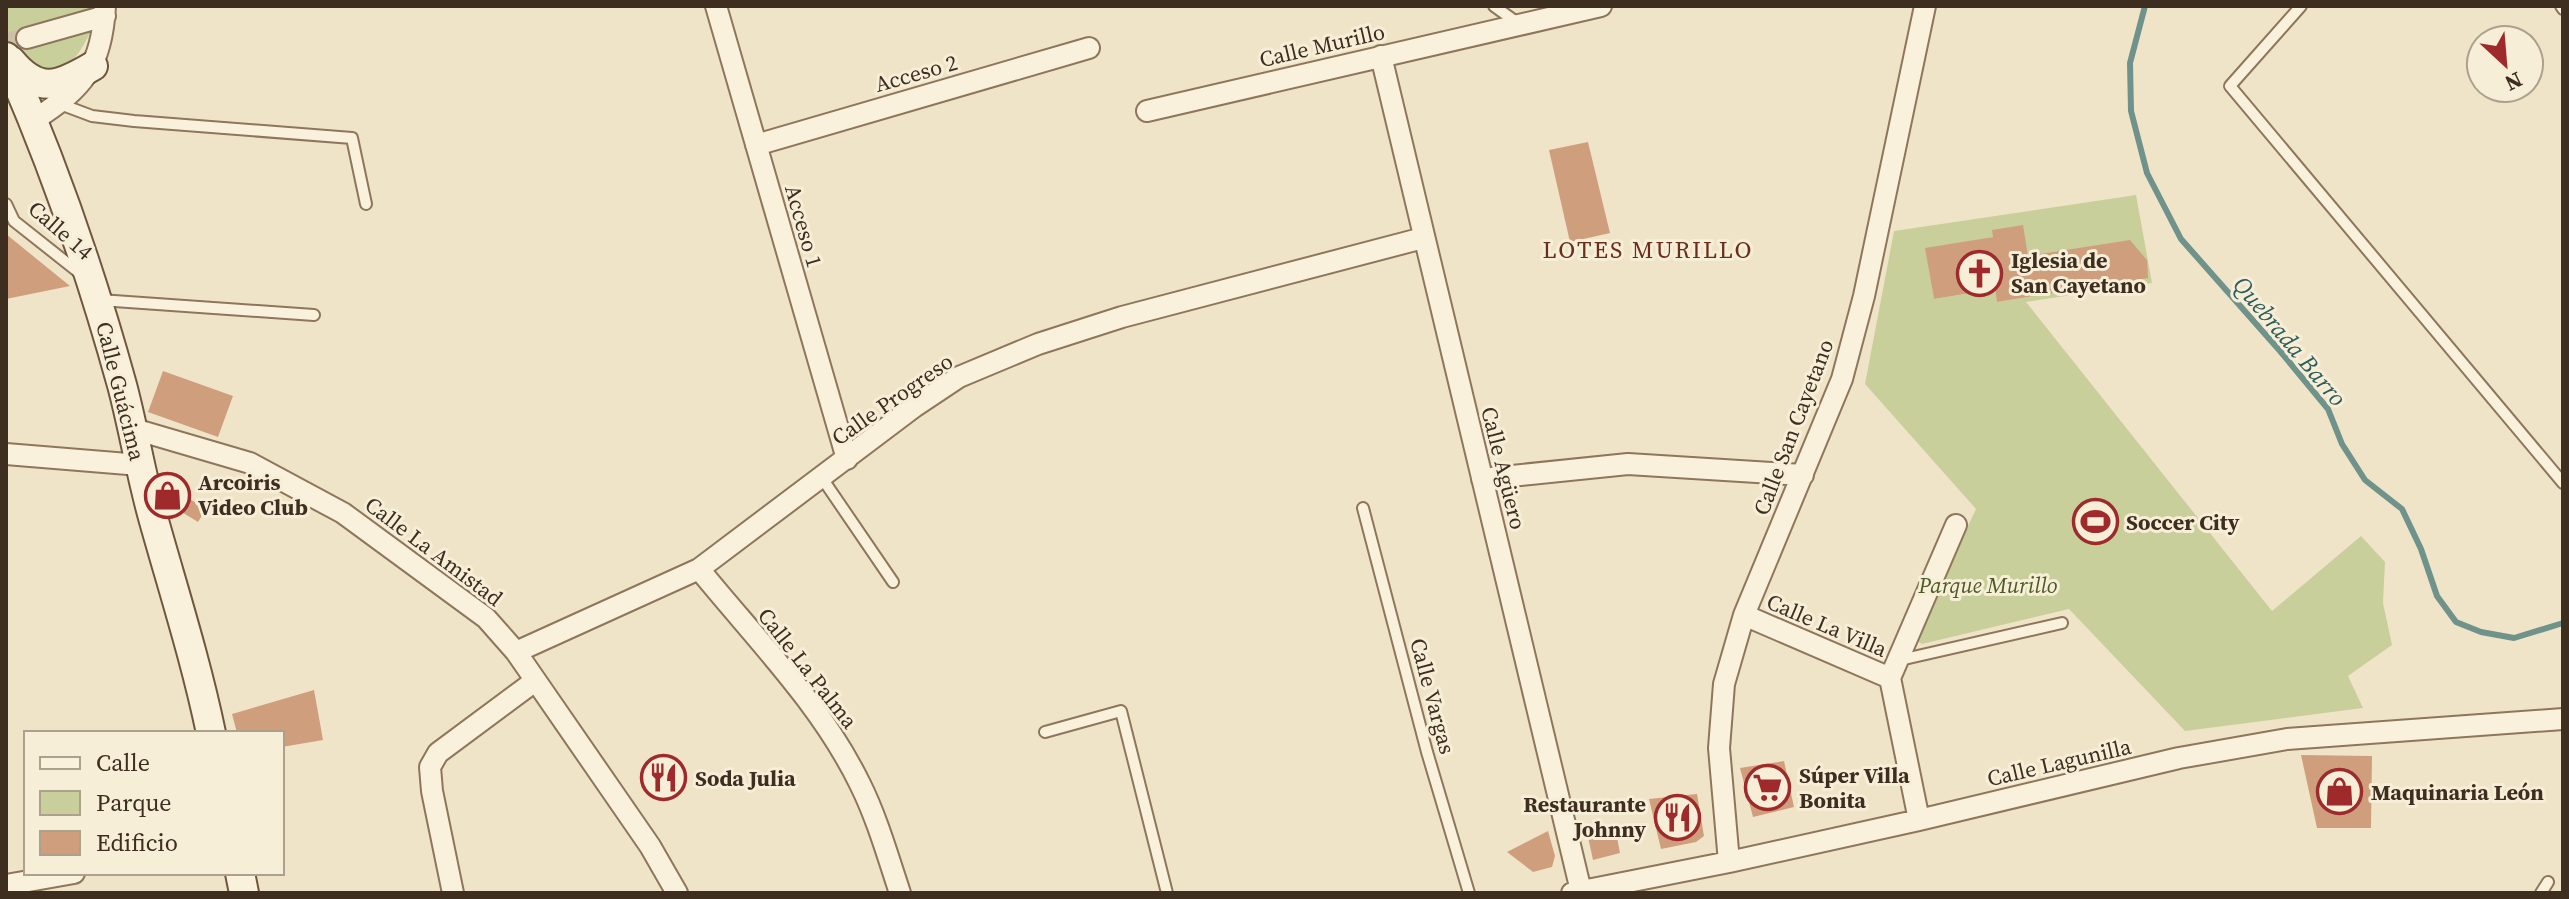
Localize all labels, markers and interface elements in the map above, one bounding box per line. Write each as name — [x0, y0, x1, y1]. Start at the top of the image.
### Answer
street label: Calle Murillo — [1256, 16, 1388, 74]
north arrow — [2465, 24, 2545, 104]
street label: Acceso 2 — [871, 47, 961, 99]
text: N — [2500, 65, 2528, 99]
street label: Acceso 1 — [778, 181, 830, 271]
street label: Calle 14 — [22, 194, 100, 266]
district label: LOTES MURILLO — [1542, 233, 1754, 266]
place label: Iglesia de San Cayetano — [2011, 245, 2146, 300]
church icon: Iglesia de San Cayetano — [1956, 249, 2004, 297]
water label: Quebrada Barro — [2226, 269, 2354, 413]
street label: Calle Guácima — [89, 319, 153, 464]
street label: Calle San Cayetano — [1746, 335, 1840, 519]
street label: Calle Progreso — [825, 346, 959, 452]
street label: Calle Agüero — [1474, 403, 1534, 533]
place label: Arcoiris Video Club — [198, 467, 308, 522]
shop icon: Arcoiris Video Club — [143, 471, 191, 519]
street label: Calle La Amistad — [359, 489, 509, 613]
sports icon: Soccer City — [2071, 498, 2119, 546]
place label: Soccer City — [2126, 507, 2240, 537]
park label: Parque Murillo — [1917, 570, 2058, 600]
street label: Calle La Villa — [1762, 586, 1893, 664]
street label: Calle La Palma — [751, 601, 865, 735]
street label: Calle Vargas — [1403, 635, 1463, 757]
legend — [24, 731, 284, 875]
street label: Calle Lagunilla — [1984, 731, 2135, 793]
text: Calle — [96, 746, 150, 779]
restaurant icon: Soda Julia — [640, 754, 688, 802]
place label: Súper Villa Bonita — [1799, 760, 1910, 815]
place label: Soda Julia — [695, 763, 796, 793]
supermarket icon: Súper Villa Bonita — [1744, 764, 1792, 812]
shop icon: Maquinaria León — [2316, 768, 2364, 816]
place label: Maquinaria León — [2371, 777, 2544, 807]
text: Parque — [96, 786, 172, 819]
place label: Restaurante Johnny — [1523, 789, 1646, 844]
restaurant icon: Restaurante Johnny — [1653, 793, 1701, 841]
text: Edificio — [96, 826, 178, 859]

